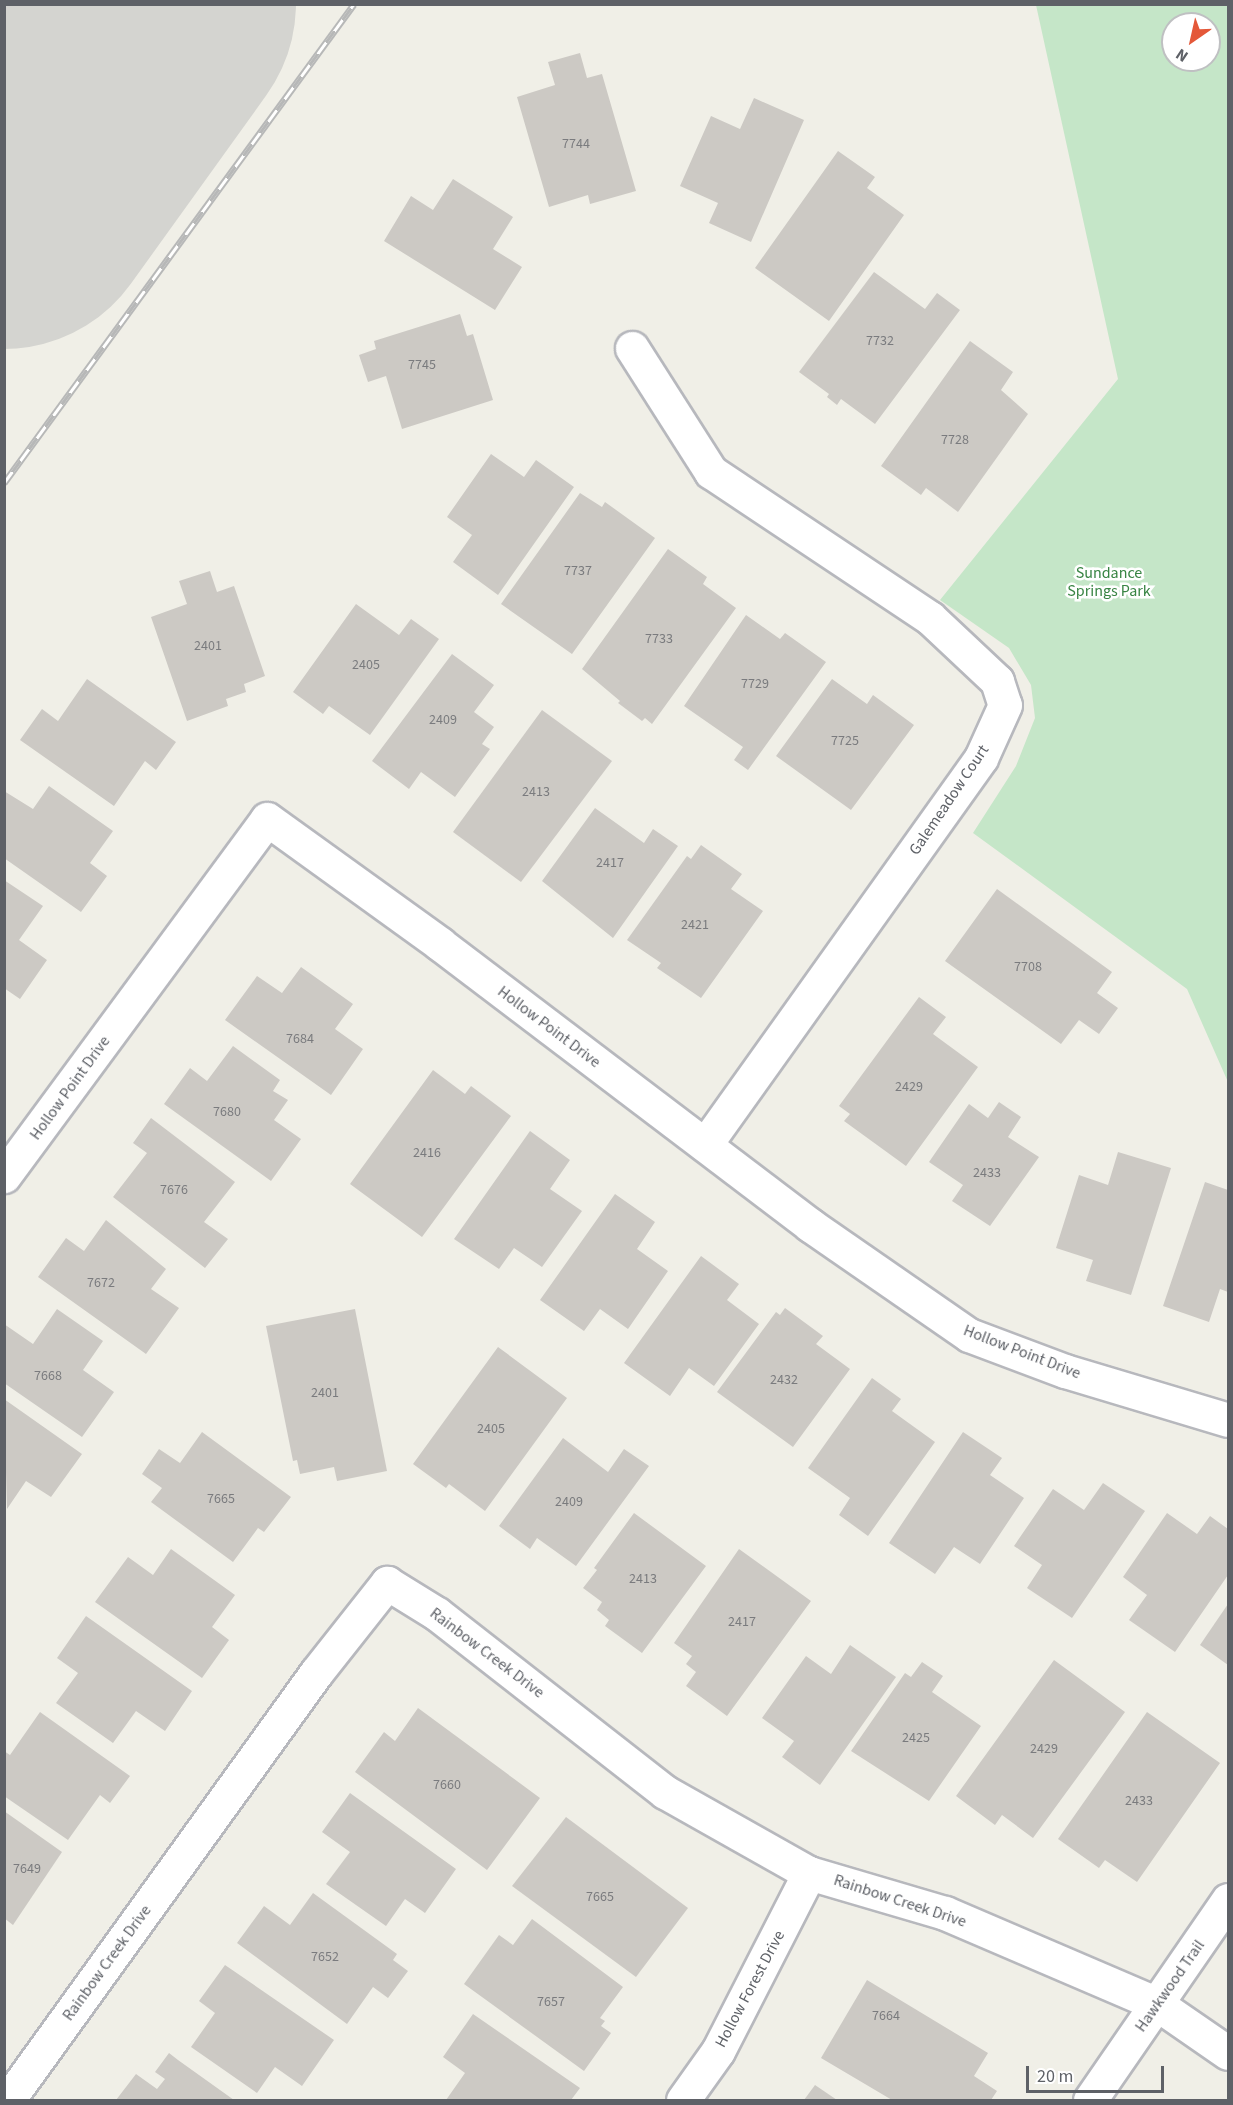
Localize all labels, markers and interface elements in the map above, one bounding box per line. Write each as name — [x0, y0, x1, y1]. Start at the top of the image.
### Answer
north arrow — [1161, 12, 1221, 72]
text: N — [1171, 43, 1193, 67]
house number: 7744 — [562, 136, 590, 152]
house number: 7732 — [866, 333, 894, 349]
house number: 7745 — [408, 357, 436, 373]
house number: 7728 — [941, 432, 969, 448]
house number: 7737 — [564, 563, 592, 579]
park label: Sundance Springs Park — [1067, 563, 1151, 601]
house number: 7733 — [645, 631, 673, 647]
house number: 2401 — [194, 638, 222, 654]
house number: 2405 — [352, 657, 380, 673]
house number: 7729 — [741, 676, 769, 692]
house number: 2409 — [429, 712, 457, 728]
house number: 7725 — [831, 733, 859, 749]
street label: Galemeadow Court — [905, 741, 993, 859]
house number: 2413 — [522, 784, 550, 800]
house number: 2417 — [596, 855, 624, 871]
house number: 2421 — [681, 917, 709, 933]
house number: 7708 — [1014, 959, 1042, 975]
street label: Hollow Point Drive — [494, 982, 604, 1072]
house number: 7684 — [286, 1031, 314, 1047]
street label: Hollow Point Drive — [26, 1032, 114, 1144]
house number: 2429 — [895, 1079, 923, 1095]
house number: 7680 — [213, 1104, 241, 1120]
house number: 2416 — [413, 1145, 441, 1161]
house number: 2433 — [973, 1165, 1001, 1181]
house number: 7676 — [160, 1182, 188, 1198]
house number: 7672 — [87, 1275, 115, 1291]
street label: Hollow Point Drive — [961, 1321, 1083, 1383]
house number: 7668 — [34, 1368, 62, 1384]
house number: 2432 — [770, 1372, 798, 1388]
house number: 2401 — [311, 1385, 339, 1401]
house number: 2405 — [477, 1421, 505, 1437]
house number: 7665 — [207, 1491, 235, 1507]
house number: 2409 — [555, 1494, 583, 1510]
house number: 2413 — [629, 1571, 657, 1587]
street label: Rainbow Creek Drive — [426, 1604, 548, 1702]
house number: 2417 — [728, 1614, 756, 1630]
house number: 2425 — [902, 1730, 930, 1746]
house number: 2429 — [1030, 1741, 1058, 1757]
house number: 7660 — [433, 1777, 461, 1793]
house number: 2433 — [1125, 1793, 1153, 1809]
house number: 7649 — [13, 1861, 41, 1877]
street label: Rainbow Creek Drive — [831, 1871, 969, 1931]
house number: 7665 — [586, 1889, 614, 1905]
street label: Rainbow Creek Drive — [59, 1901, 155, 2025]
street label: Hollow Forest Drive — [711, 1927, 789, 2051]
street label: Hawkwood Trail — [1131, 1936, 1209, 2036]
house number: 7652 — [311, 1949, 339, 1965]
house number: 7657 — [537, 1994, 565, 2010]
house number: 7664 — [872, 2008, 900, 2024]
scale bar — [1029, 2054, 1167, 2092]
text: 20 m — [1037, 2064, 1073, 2089]

